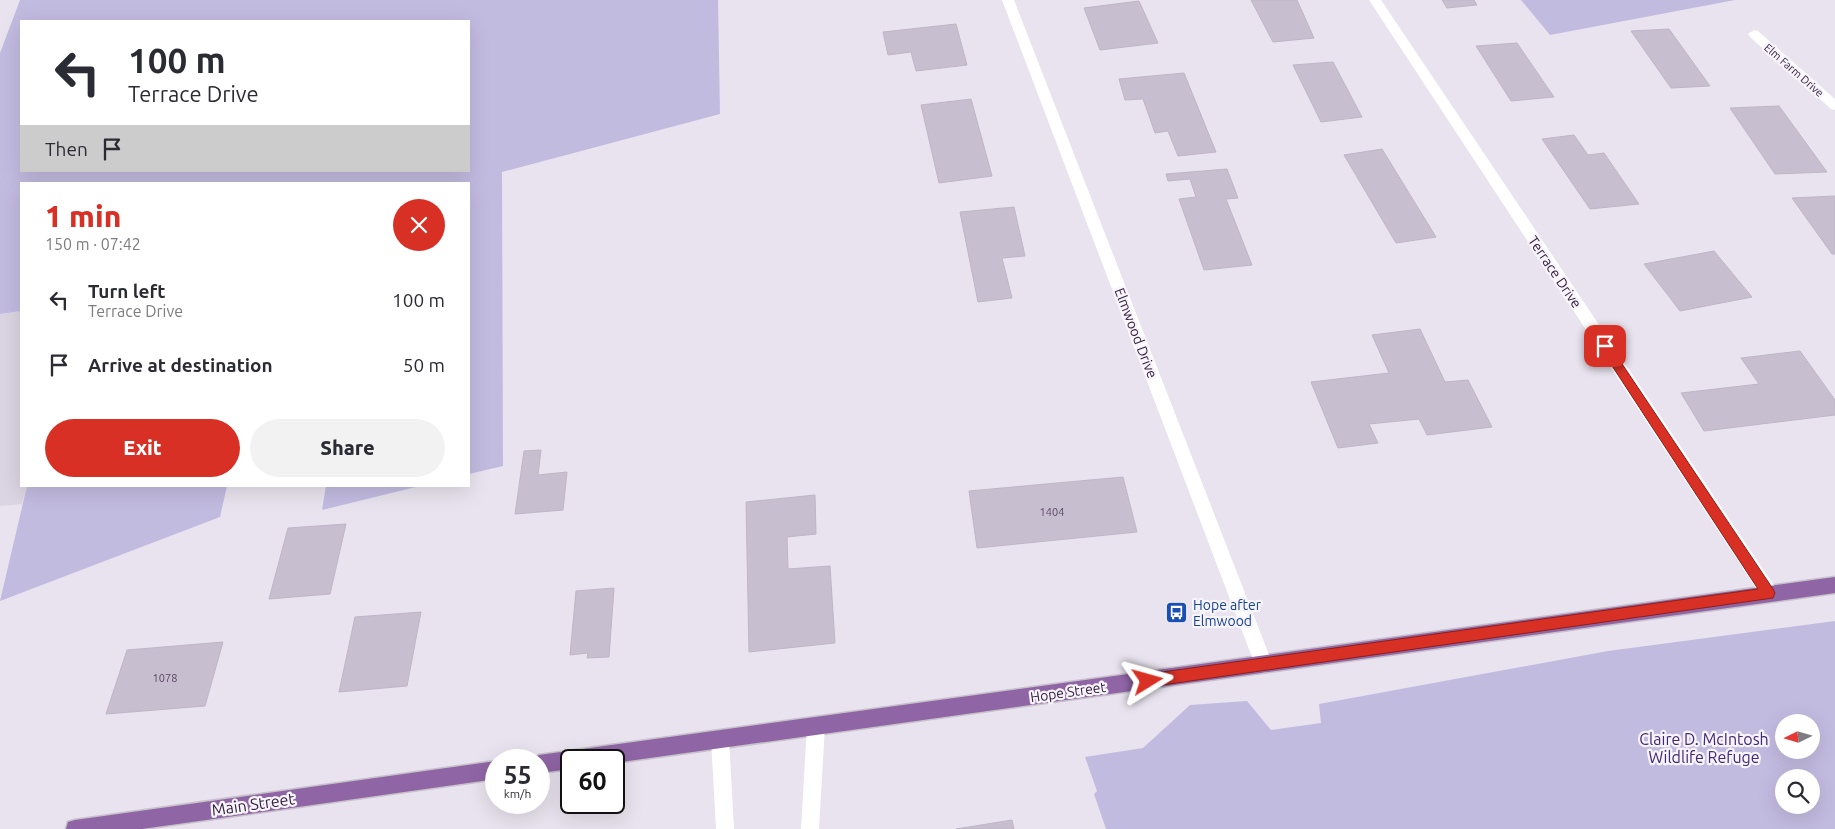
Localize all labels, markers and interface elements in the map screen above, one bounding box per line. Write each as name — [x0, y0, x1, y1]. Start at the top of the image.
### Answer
icon: left — [45, 40, 110, 105]
text: 100 m — [128, 40, 226, 80]
street label: Elm Farm Drive — [1762, 41, 1826, 99]
text: Terrace Drive — [128, 81, 259, 106]
icon: arrive — [98, 135, 126, 163]
text: Then — [45, 138, 88, 160]
text: 1 min — [45, 199, 121, 233]
button: close — [393, 199, 445, 251]
street label: Terrace Drive — [1525, 233, 1585, 311]
text: 150 m · 07:42 — [45, 235, 141, 253]
text: Turn left — [88, 280, 166, 302]
icon: left — [45, 286, 73, 314]
street label: Elmwood Drive — [1111, 286, 1161, 380]
text: 100 m — [392, 289, 445, 311]
text: Terrace Drive — [88, 302, 183, 320]
pin — [1584, 325, 1626, 367]
icon: arrive — [1591, 332, 1619, 360]
icon: arrive — [45, 351, 73, 379]
text: Arrive at destination — [88, 354, 273, 376]
text: 50 m — [403, 354, 445, 376]
button: Exit — [45, 419, 240, 477]
button: Share — [250, 419, 445, 477]
house number: 1404 — [1040, 506, 1064, 518]
place label: Hope after Elmwood — [1193, 597, 1262, 629]
bus stop icon: Hope after Elmwood — [1165, 601, 1189, 625]
position arrow — [1121, 654, 1173, 706]
house number: 1078 — [153, 672, 177, 684]
street label: Hope Street — [1029, 679, 1107, 705]
north arrow — [1775, 714, 1820, 759]
map controls — [1775, 714, 1820, 814]
park label: Claire D. McIntosh Wildlife Refuge — [1639, 730, 1769, 766]
speed limit sign: 60 — [560, 749, 625, 814]
text: 55 — [503, 761, 532, 789]
button: search — [1775, 769, 1820, 814]
text: km/h — [504, 787, 531, 800]
street label: Main Street — [210, 789, 296, 819]

